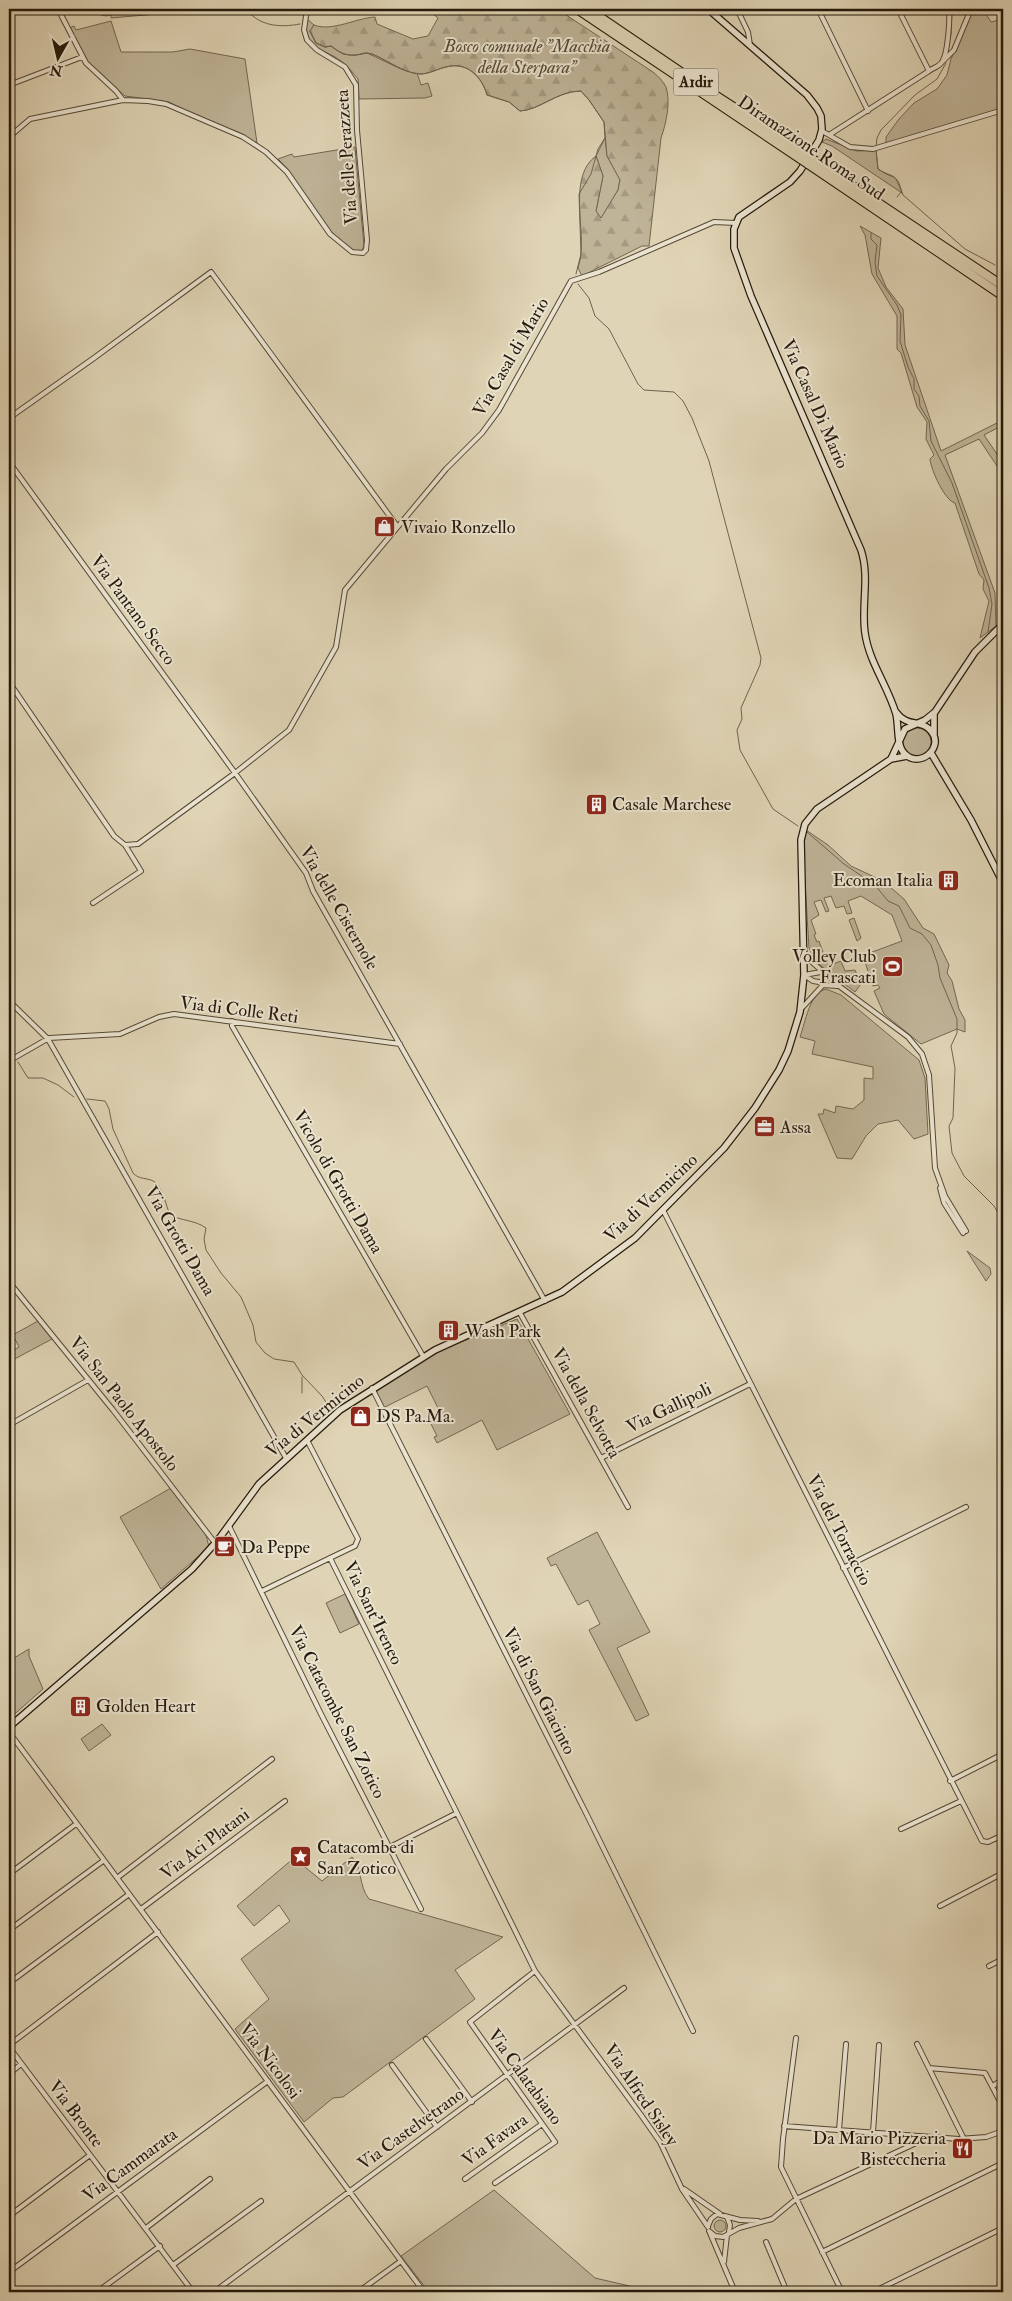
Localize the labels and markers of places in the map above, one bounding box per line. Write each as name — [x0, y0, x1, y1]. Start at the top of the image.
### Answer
shop icon: Vivaio Ronzello — [373, 515, 397, 539]
place label: Vivaio Ronzello — [401, 516, 516, 539]
building icon: Casale Marchese — [584, 792, 608, 816]
place label: Casale Marchese — [612, 793, 732, 816]
building icon: Ecoman Italia — [937, 868, 961, 892]
place label: Ecoman Italia — [833, 869, 934, 892]
place label: Volley Club Frascati — [792, 945, 876, 989]
sports icon: Volley Club Frascati — [880, 954, 904, 978]
office icon: Assa — [752, 1115, 776, 1139]
place label: Assa — [779, 1116, 812, 1139]
building icon: Wash Park — [437, 1319, 461, 1343]
place label: Wash Park — [464, 1320, 542, 1343]
shop icon: DS Pa.Ma. — [348, 1404, 372, 1428]
place label: DS Pa.Ma. — [376, 1405, 454, 1428]
cafe icon: Da Peppe — [213, 1535, 237, 1559]
place label: Da Peppe — [241, 1536, 311, 1559]
building icon: Golden Heart — [68, 1694, 92, 1718]
place label: Golden Heart — [96, 1695, 196, 1718]
place label: Catacombe di San Zotico — [317, 1836, 414, 1880]
place icon: Catacombe di San Zotico — [289, 1845, 313, 1869]
place label: Da Mario Pizzeria Bisteccheria — [813, 2127, 947, 2171]
restaurant icon: Da Mario Pizzeria Bisteccheria — [950, 2136, 974, 2160]

